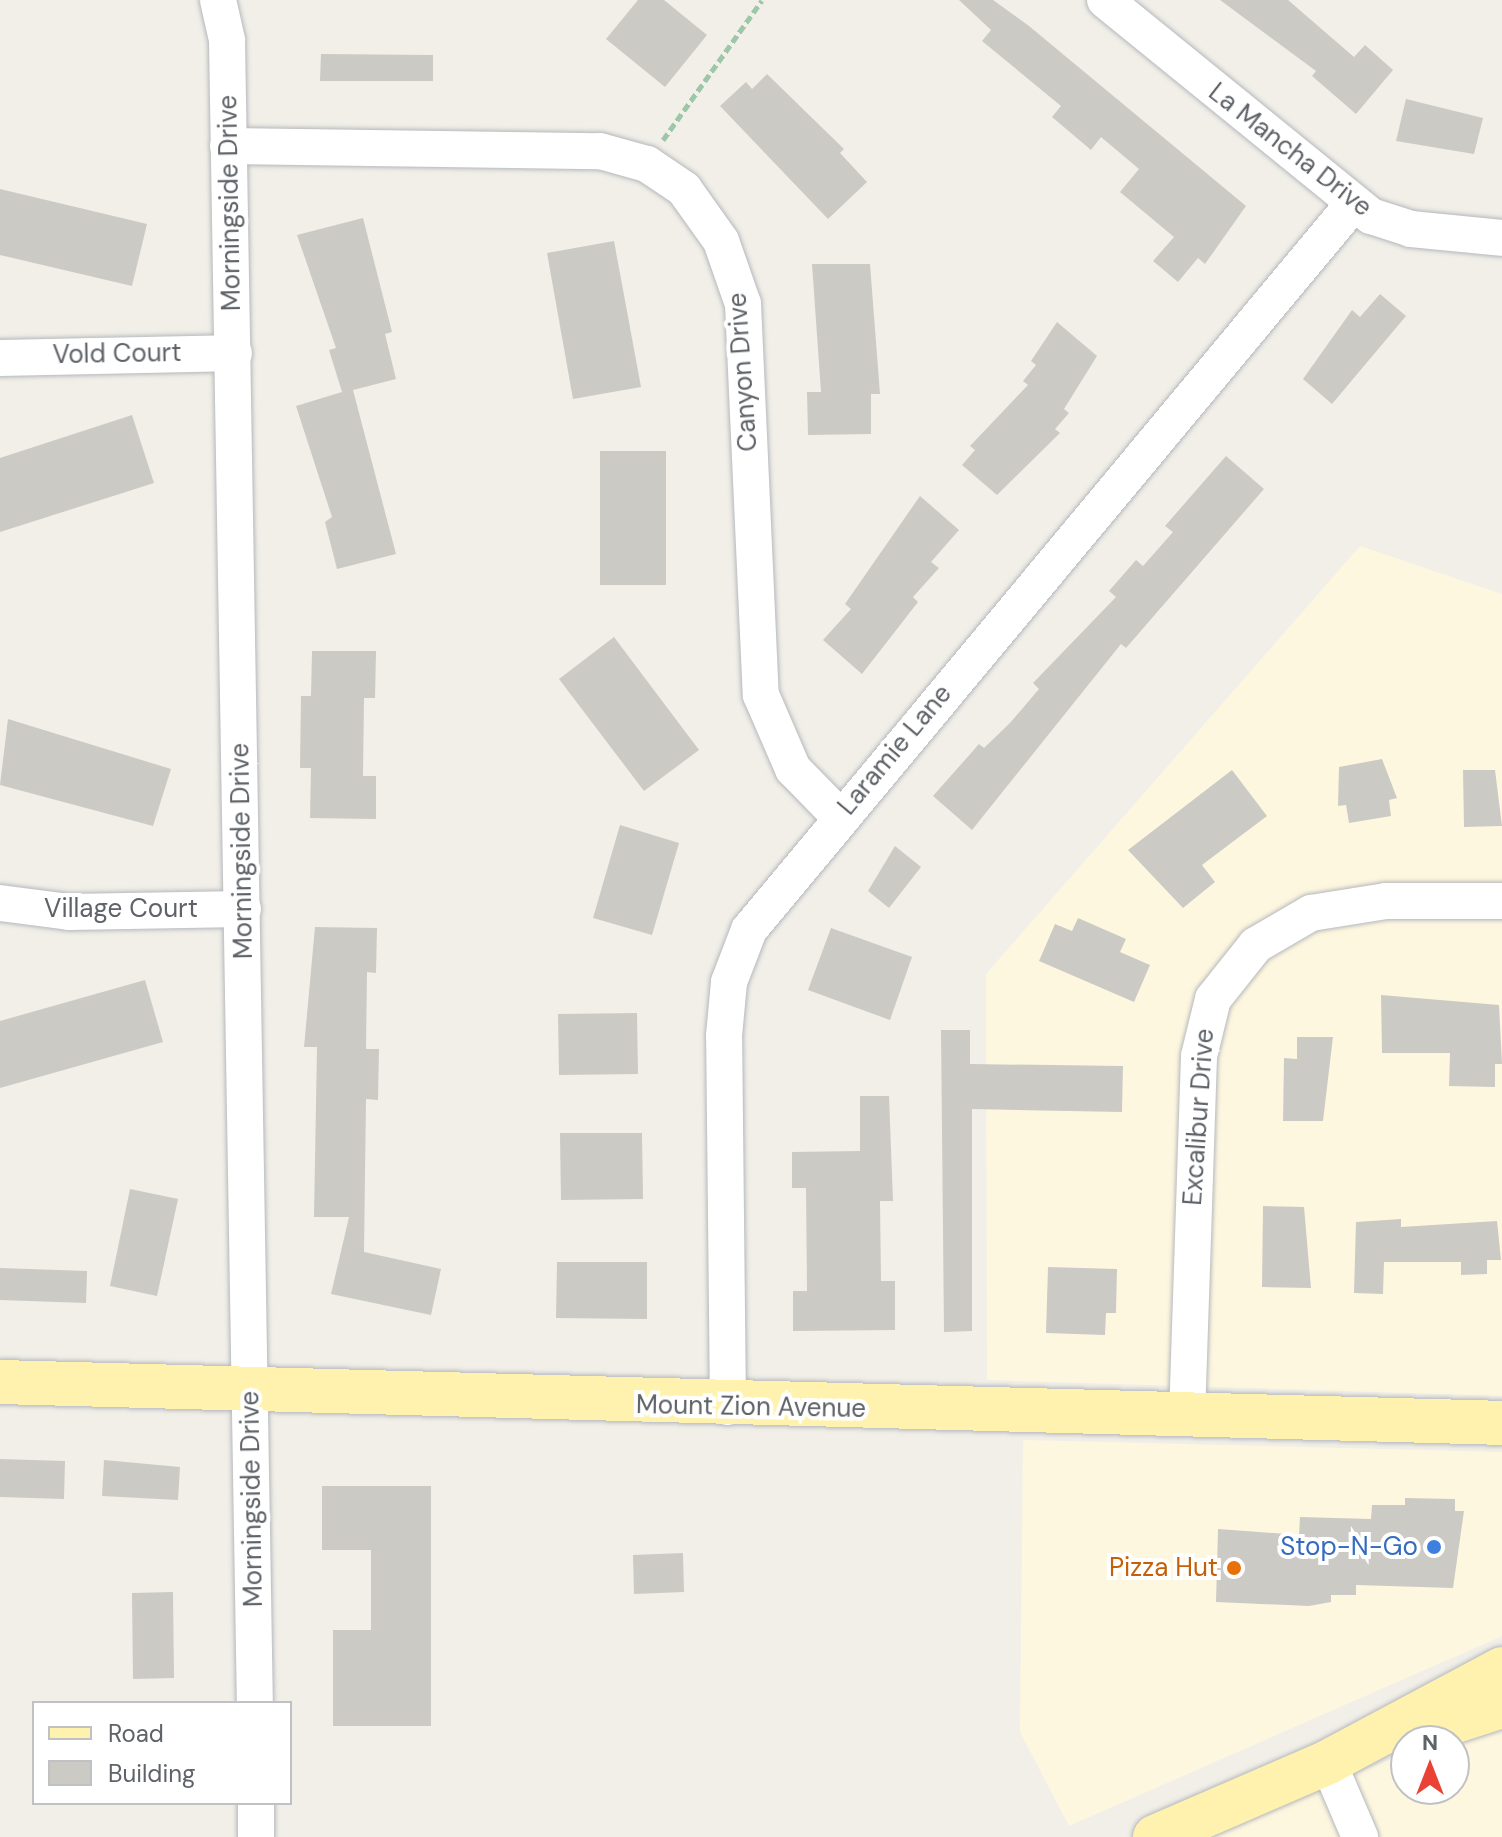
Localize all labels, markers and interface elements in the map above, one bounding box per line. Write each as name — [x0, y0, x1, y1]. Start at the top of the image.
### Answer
street label: La Mancha Drive — [1202, 77, 1378, 223]
street label: Morningside Drive — [213, 95, 247, 311]
street label: Canyon Drive — [722, 291, 764, 453]
street label: Vold Court — [52, 337, 182, 371]
street label: Laramie Lane — [832, 679, 958, 821]
street label: Morningside Drive — [225, 743, 259, 959]
street label: Village Court — [44, 893, 198, 925]
street label: Excalibur Drive — [1177, 1027, 1221, 1207]
street label: Mount Zion Avenue — [636, 1389, 866, 1425]
street label: Morningside Drive — [235, 1391, 269, 1607]
place label: Stop-N-Go — [1280, 1531, 1418, 1563]
marker: Stop-N-Go — [1425, 1538, 1443, 1556]
place label: Pizza Hut — [1109, 1552, 1218, 1584]
marker: Pizza Hut — [1225, 1559, 1243, 1577]
legend — [32, 1701, 292, 1805]
text: Road — [108, 1718, 164, 1749]
north arrow — [1390, 1725, 1470, 1805]
text: N — [1422, 1728, 1438, 1757]
text: Building — [108, 1758, 195, 1789]

